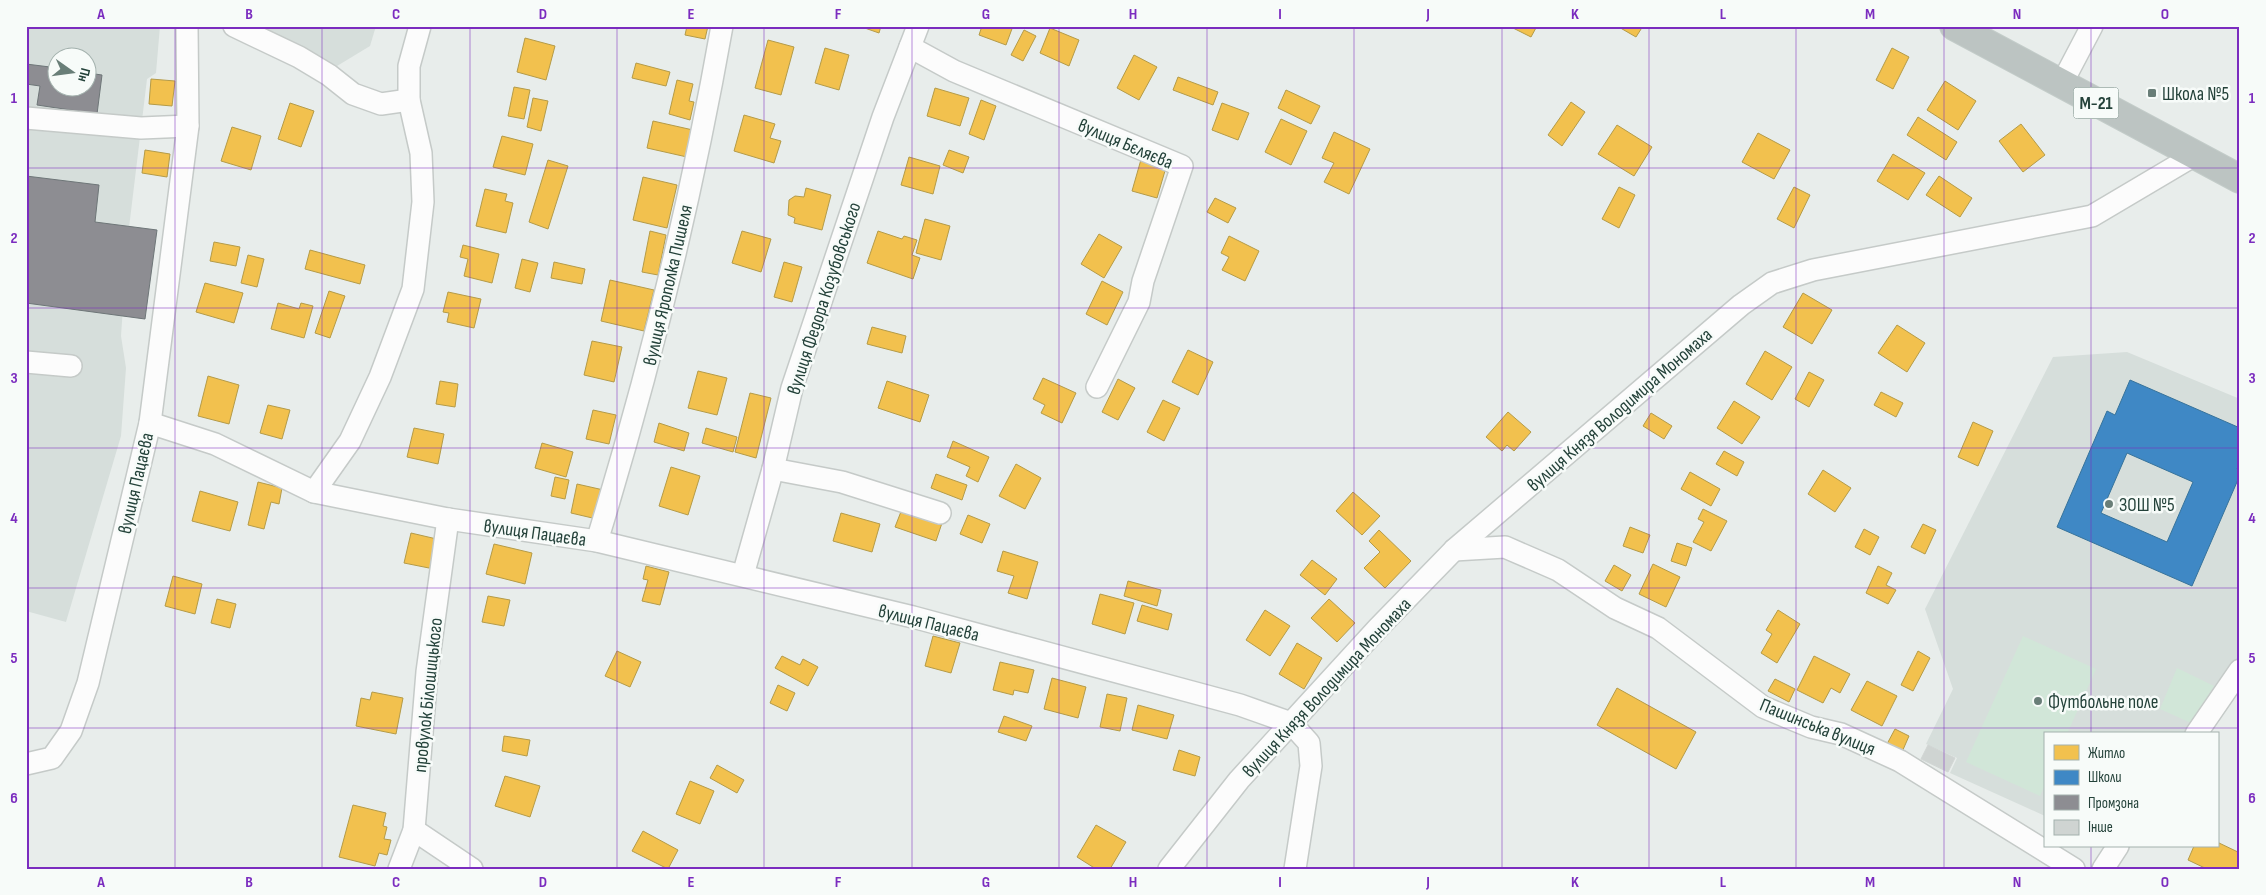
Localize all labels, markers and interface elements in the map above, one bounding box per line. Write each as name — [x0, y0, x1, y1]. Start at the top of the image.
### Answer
text: A — [96, 5, 105, 24]
text: B — [245, 5, 253, 24]
text: C — [392, 5, 400, 24]
text: D — [539, 5, 547, 24]
text: E — [688, 5, 695, 24]
text: F — [835, 5, 842, 24]
text: G — [982, 5, 990, 24]
text: H — [1129, 5, 1137, 24]
text: I — [1278, 5, 1282, 24]
text: J — [1425, 5, 1430, 24]
text: K — [1571, 5, 1579, 24]
text: L — [1720, 5, 1727, 24]
text: M — [1865, 5, 1875, 24]
text: N — [2013, 5, 2021, 24]
text: O — [2161, 5, 2169, 24]
north arrow — [48, 48, 98, 98]
text: Пн — [74, 66, 94, 84]
place label: Школа №5 — [2162, 83, 2229, 106]
marker: Школа №5 — [2146, 87, 2158, 99]
road number: М-21 — [2074, 88, 2118, 119]
text: 1 — [11, 89, 18, 108]
text: 1 — [2249, 89, 2256, 108]
street label: вулиця Бєляєва — [1074, 114, 1176, 175]
street label: вулиця Федора Козубовського — [782, 199, 866, 397]
street label: вулиця Ярополка Пишеля — [639, 203, 698, 368]
text: 2 — [10, 229, 18, 248]
text: 2 — [2248, 229, 2256, 248]
street label: вулиця Князя Володимира Мономаха — [1523, 324, 1717, 497]
text: 3 — [10, 369, 18, 388]
text: 3 — [2248, 369, 2256, 388]
street label: вулиця Пацаєва — [114, 430, 159, 536]
place label: ЗОШ №5 — [2119, 494, 2175, 517]
marker: ЗОШ №5 — [2103, 498, 2115, 510]
text: 4 — [10, 509, 18, 528]
text: 4 — [2248, 509, 2256, 528]
street label: вулиця Пацаєва — [482, 515, 587, 552]
street label: вулиця Князя Володимира Мономаха — [1238, 593, 1416, 783]
street label: вулиця Пацаєва — [876, 600, 981, 647]
street label: провулок Білошицького — [409, 617, 448, 774]
text: 5 — [10, 649, 18, 668]
text: 5 — [2248, 649, 2256, 668]
place label: Футбольне поле — [2048, 691, 2158, 714]
street label: Пашинська вулиця — [1756, 694, 1879, 761]
marker: Футбольне поле — [2032, 695, 2044, 707]
legend — [2044, 732, 2218, 848]
text: Житло — [2088, 744, 2125, 763]
text: Школи — [2088, 768, 2121, 787]
text: 6 — [10, 789, 18, 808]
text: 6 — [2248, 789, 2256, 808]
text: Промзона — [2088, 794, 2139, 813]
text: Інше — [2088, 818, 2113, 837]
text: A — [96, 873, 105, 892]
text: B — [245, 873, 253, 892]
text: C — [392, 873, 400, 892]
text: D — [539, 873, 547, 892]
text: E — [688, 873, 695, 892]
text: F — [835, 873, 842, 892]
text: G — [982, 873, 990, 892]
text: H — [1129, 873, 1137, 892]
text: I — [1278, 873, 1282, 892]
text: J — [1425, 873, 1430, 892]
text: K — [1571, 873, 1579, 892]
text: L — [1720, 873, 1727, 892]
text: M — [1865, 873, 1875, 892]
text: N — [2013, 873, 2021, 892]
text: O — [2161, 873, 2169, 892]

